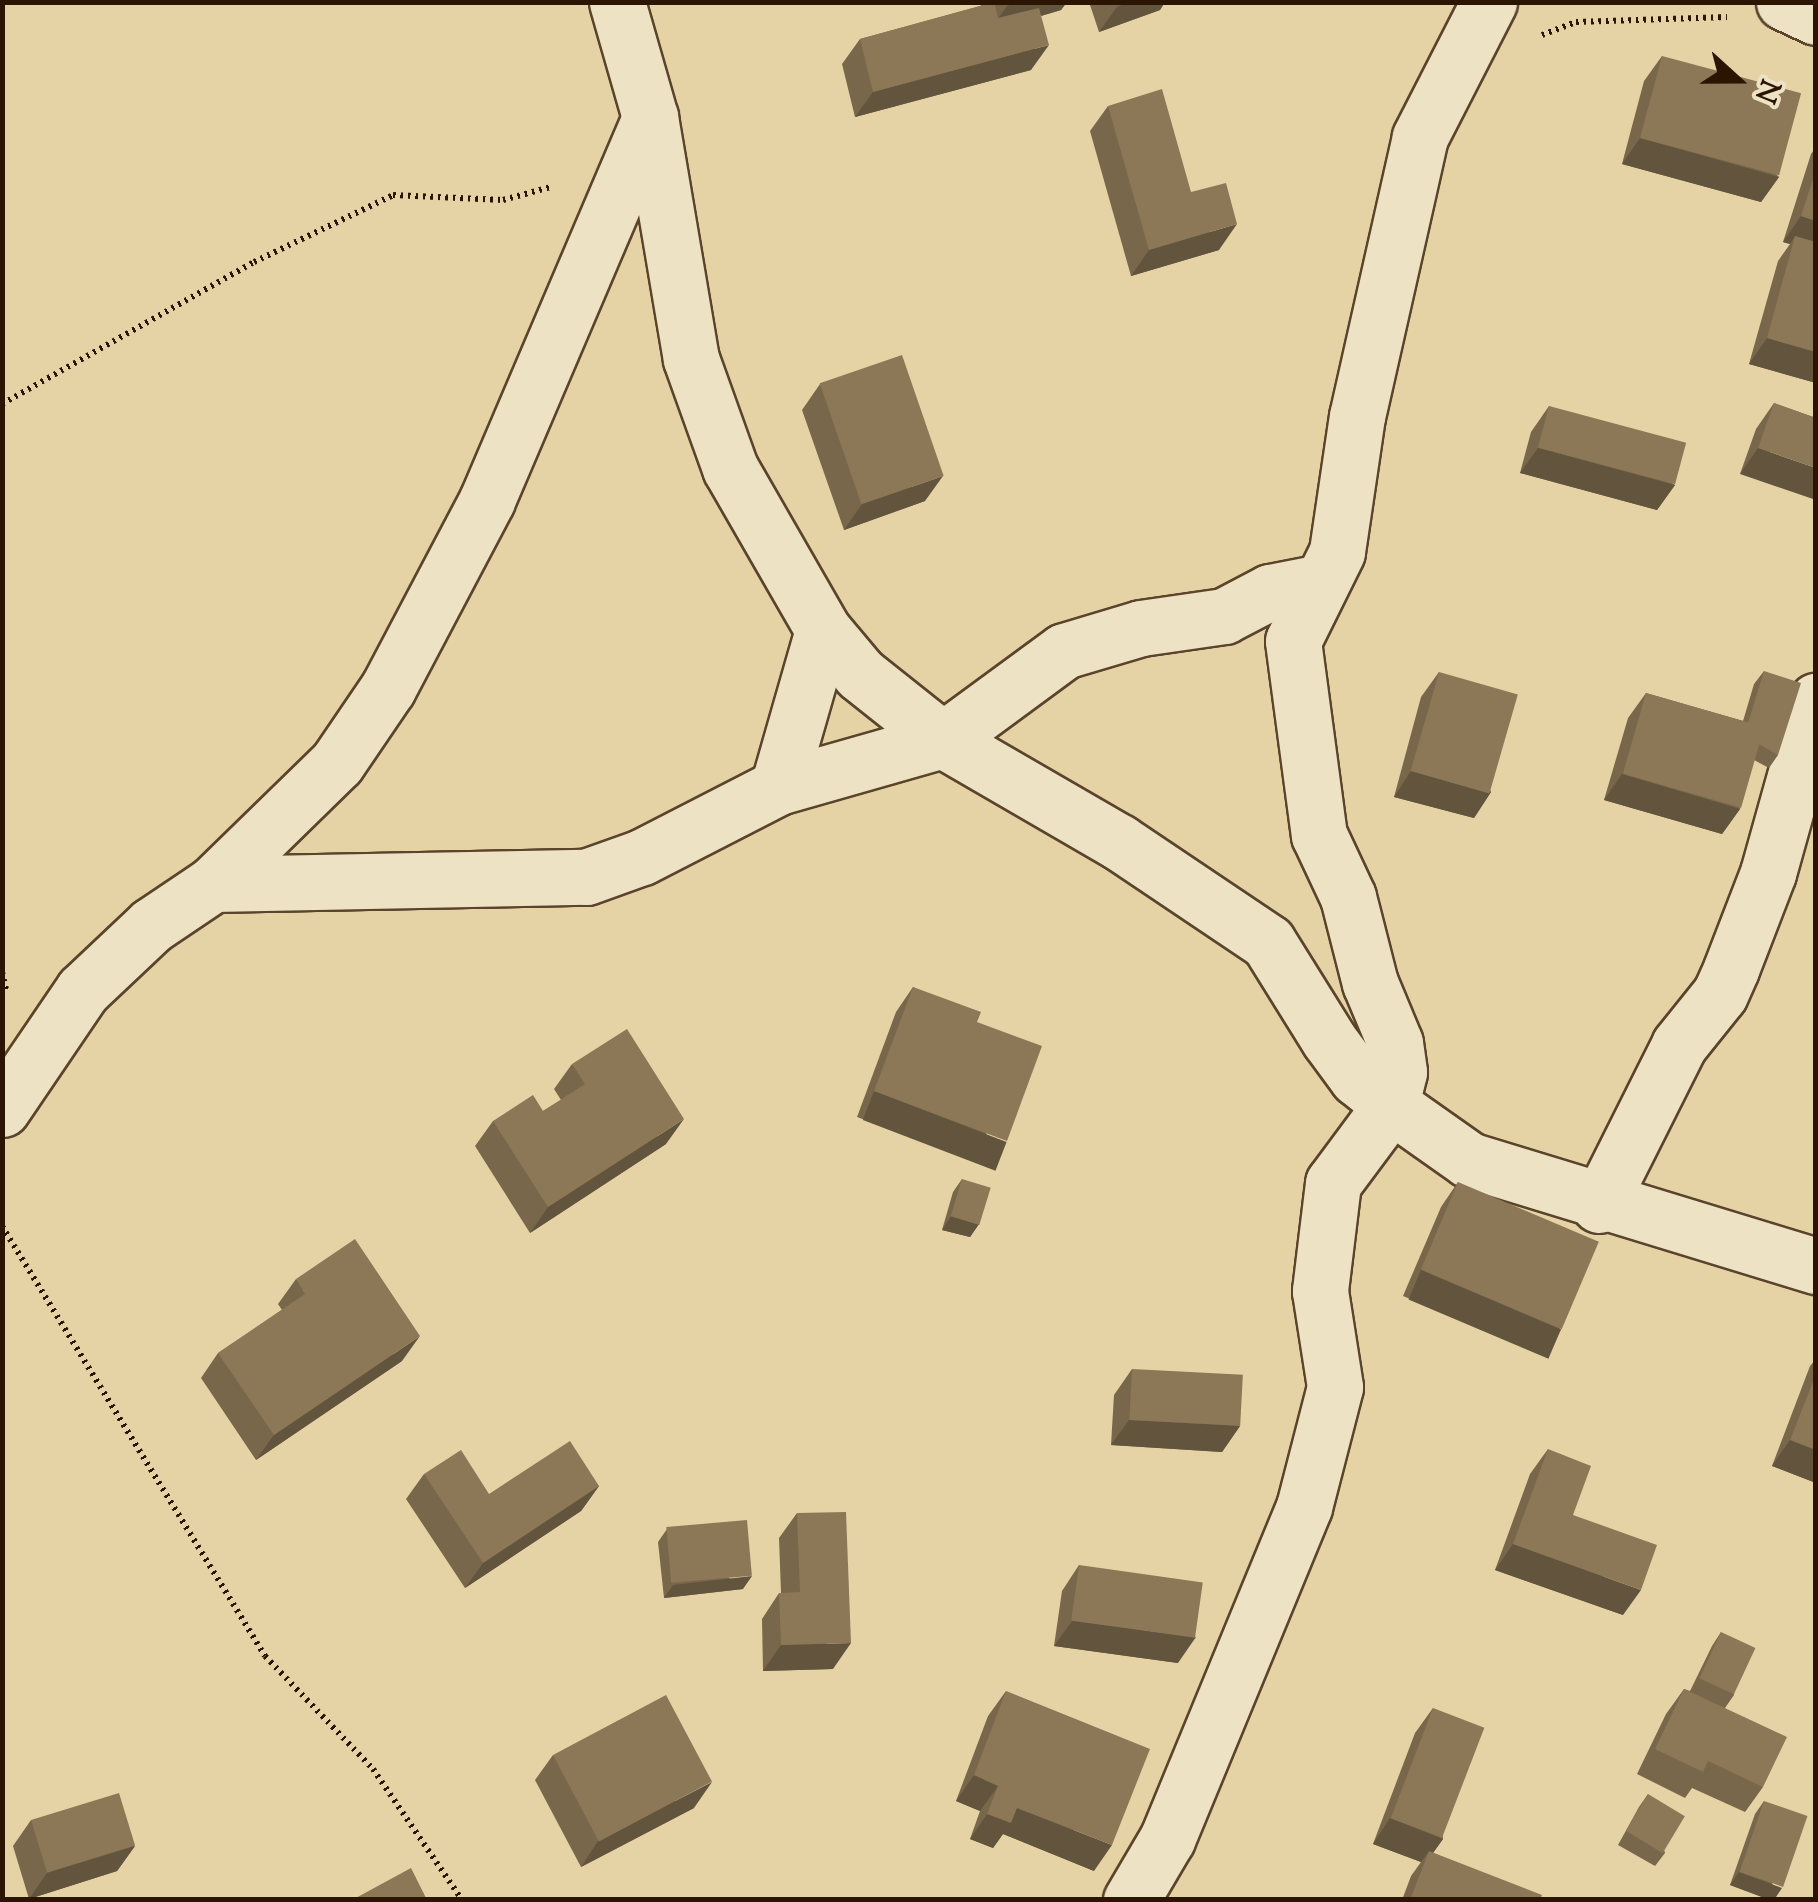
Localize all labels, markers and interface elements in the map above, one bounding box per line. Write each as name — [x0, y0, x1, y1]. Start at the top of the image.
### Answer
north arrow — [1688, 30, 1788, 130]
text: N — [1743, 73, 1789, 108]

